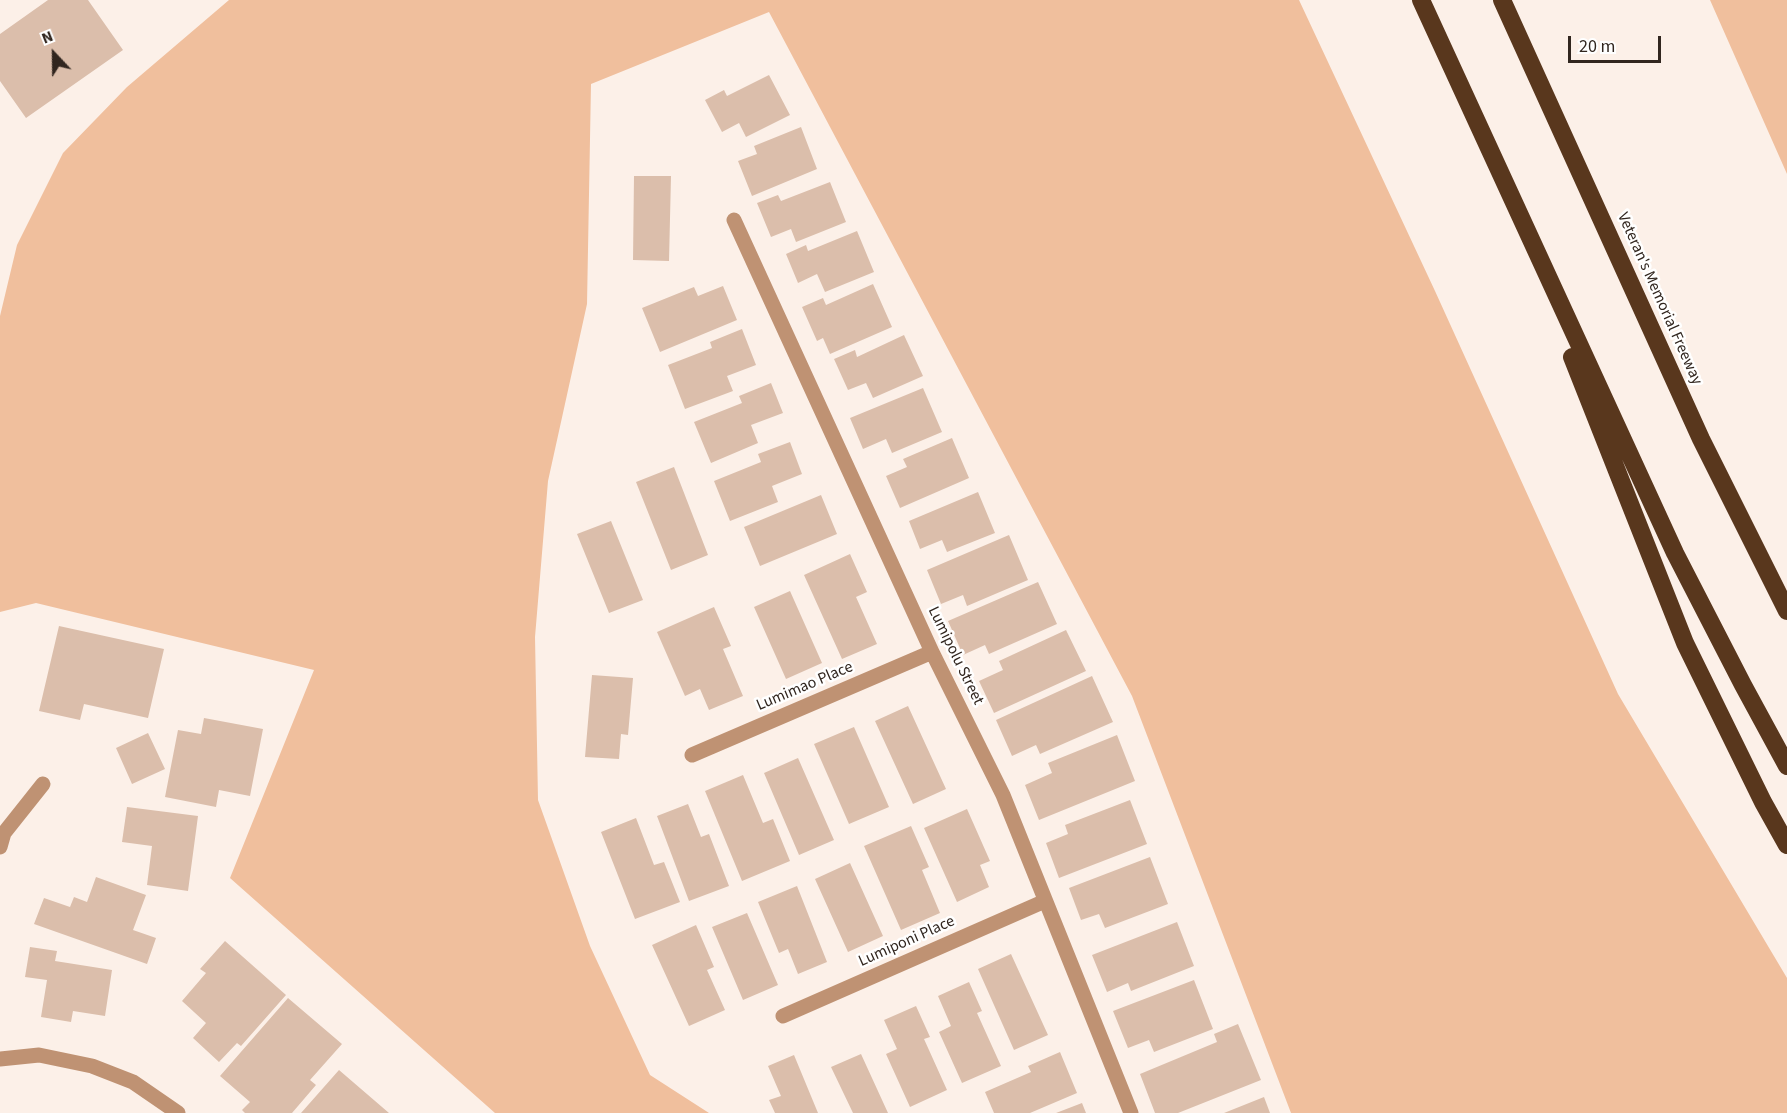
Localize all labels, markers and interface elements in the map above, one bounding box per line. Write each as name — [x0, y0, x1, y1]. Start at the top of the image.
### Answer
north arrow — [24, 24, 84, 84]
scale bar — [1571, 24, 1664, 62]
text: N — [38, 25, 56, 50]
text: 20 m — [1579, 34, 1615, 59]
street label: Veteran's Memorial Freeway — [1612, 210, 1706, 388]
street label: Lumipolu Street — [923, 604, 987, 708]
street label: Lumimao Place — [754, 658, 856, 716]
street label: Lumiponi Place — [856, 912, 958, 972]

